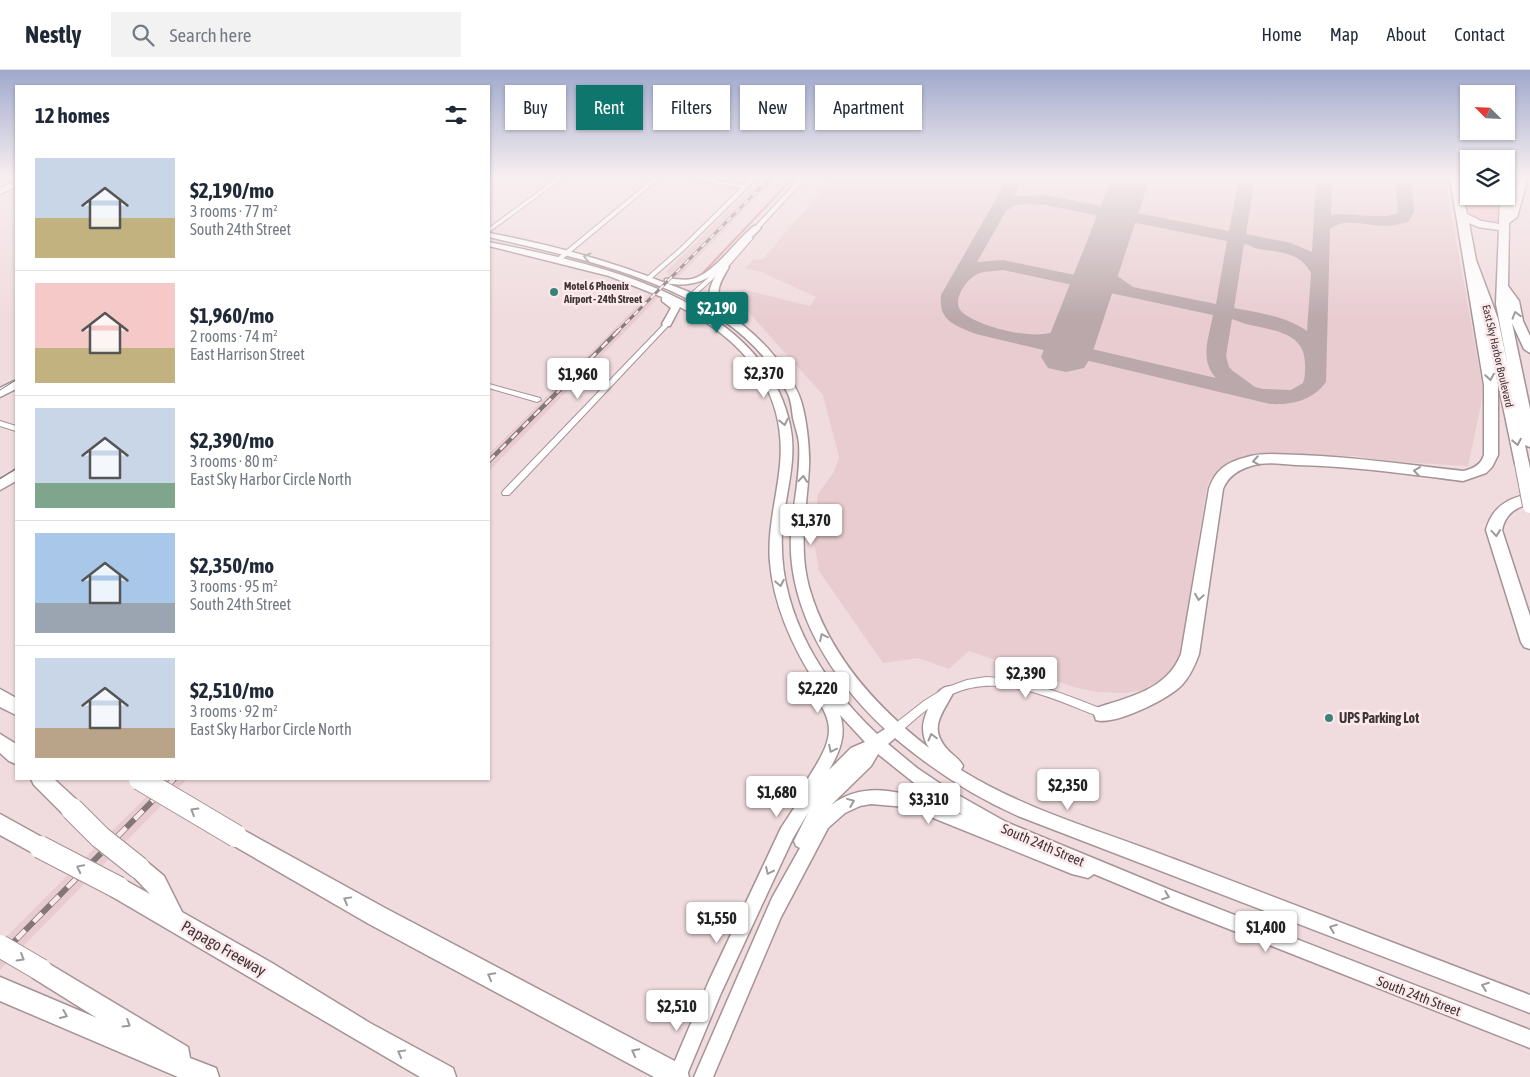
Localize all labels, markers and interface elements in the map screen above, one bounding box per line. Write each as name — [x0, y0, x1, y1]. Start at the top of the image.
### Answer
search box — [111, 12, 461, 57]
text: Nestly — [25, 21, 81, 48]
icon: search — [129, 21, 157, 49]
text: Search here — [169, 24, 251, 46]
text: Home — [1262, 24, 1302, 45]
text: Map — [1330, 24, 1359, 45]
text: About — [1387, 24, 1426, 45]
text: Contact — [1454, 24, 1505, 45]
chip: Buy — [505, 85, 566, 130]
chip: Rent — [576, 85, 643, 130]
chip: Filters — [653, 85, 730, 130]
chip: New — [740, 85, 805, 130]
chip: Apartment — [815, 85, 922, 130]
north arrow — [1460, 85, 1515, 140]
map controls — [1460, 85, 1515, 205]
icon: filters — [442, 101, 470, 129]
text: 12 homes — [35, 103, 110, 127]
button: layers — [1460, 150, 1515, 205]
icon: home — [75, 178, 135, 238]
text: $2,190/mo — [190, 178, 274, 202]
text: 3 rooms · 77 m² — [190, 202, 278, 220]
text: South 24th Street — [190, 220, 291, 238]
one-way arrow — [584, 253, 592, 263]
place label: Motel 6 Phoenix Airport - 24th Street — [563, 280, 643, 305]
marker: Motel 6 Phoenix Airport - 24th Street — [548, 286, 560, 298]
pin: $2,190 — [676, 292, 758, 334]
text: $2,190 — [697, 299, 737, 317]
icon: home — [75, 303, 135, 363]
text: $1,960/mo — [190, 303, 274, 327]
street label: East Sky Harbor Boulevard — [1480, 303, 1516, 409]
one-way arrow — [1512, 312, 1522, 320]
text: 2 rooms · 74 m² — [190, 327, 278, 345]
text: East Harrison Street — [190, 345, 305, 363]
pin: $2,370 — [723, 356, 805, 399]
pin: $1,960 — [537, 358, 619, 400]
text: $2,370 — [744, 364, 784, 382]
text: $1,960 — [558, 365, 598, 383]
one-way arrow — [1484, 373, 1495, 381]
one-way arrow — [778, 417, 789, 426]
icon: home — [75, 428, 135, 488]
text: $2,390/mo — [190, 428, 274, 452]
one-way arrow — [1512, 438, 1522, 447]
text: 3 rooms · 80 m² — [190, 452, 278, 470]
one-way arrow — [1251, 455, 1260, 465]
one-way arrow — [1413, 466, 1421, 477]
text: East Sky Harbor Circle North — [190, 470, 352, 488]
one-way arrow — [797, 475, 808, 483]
pin: $1,370 — [770, 504, 852, 546]
text: $1,370 — [791, 511, 831, 529]
one-way arrow — [1490, 530, 1501, 538]
icon: home — [75, 553, 135, 613]
text: $2,350/mo — [190, 553, 274, 577]
text: 3 rooms · 95 m² — [190, 577, 278, 595]
one-way arrow — [774, 578, 785, 587]
one-way arrow — [1194, 594, 1205, 602]
text: South 24th Street — [190, 595, 291, 613]
one-way arrow — [819, 633, 829, 642]
pin: $2,390 — [985, 656, 1067, 699]
text: $2,390 — [1006, 664, 1046, 682]
pin: $2,220 — [777, 672, 859, 714]
icon: home — [75, 678, 135, 738]
text: $2,510/mo — [190, 678, 274, 702]
text: $2,220 — [798, 679, 838, 697]
text: 3 rooms · 92 m² — [190, 702, 278, 720]
place label: UPS Parking Lot — [1339, 710, 1419, 726]
marker: UPS Parking Lot — [1323, 712, 1335, 724]
text: East Sky Harbor Circle North — [190, 720, 352, 738]
one-way arrow — [928, 733, 938, 741]
one-way arrow — [827, 744, 838, 753]
pin: $2,350 — [1027, 768, 1109, 811]
pin: $1,680 — [736, 776, 818, 818]
text: $2,350 — [1048, 776, 1088, 794]
pin: $3,310 — [888, 782, 970, 825]
text: $1,680 — [757, 783, 797, 801]
text: $3,310 — [909, 790, 949, 808]
one-way arrow — [846, 797, 855, 808]
one-way arrow — [191, 808, 200, 818]
street label: South 24th Street — [999, 820, 1087, 870]
one-way arrow — [76, 864, 85, 874]
one-way arrow — [765, 866, 775, 875]
one-way arrow — [1161, 890, 1169, 900]
one-way arrow — [344, 896, 353, 906]
pin: $1,550 — [676, 902, 758, 944]
text: $1,550 — [697, 909, 737, 927]
pin: $1,400 — [1225, 910, 1307, 953]
street label: Papago Freeway — [178, 916, 270, 981]
text: $1,400 — [1246, 918, 1286, 936]
one-way arrow — [1329, 924, 1338, 934]
one-way arrow — [15, 951, 24, 961]
one-way arrow — [487, 972, 496, 982]
street label: South 24th Street — [1375, 973, 1463, 1019]
one-way arrow — [1481, 982, 1489, 992]
pin: $2,510 — [636, 990, 718, 1032]
text: $2,510 — [657, 997, 697, 1015]
one-way arrow — [59, 1009, 68, 1020]
one-way arrow — [122, 1017, 131, 1027]
one-way arrow — [631, 1048, 640, 1058]
one-way arrow — [398, 1050, 407, 1060]

